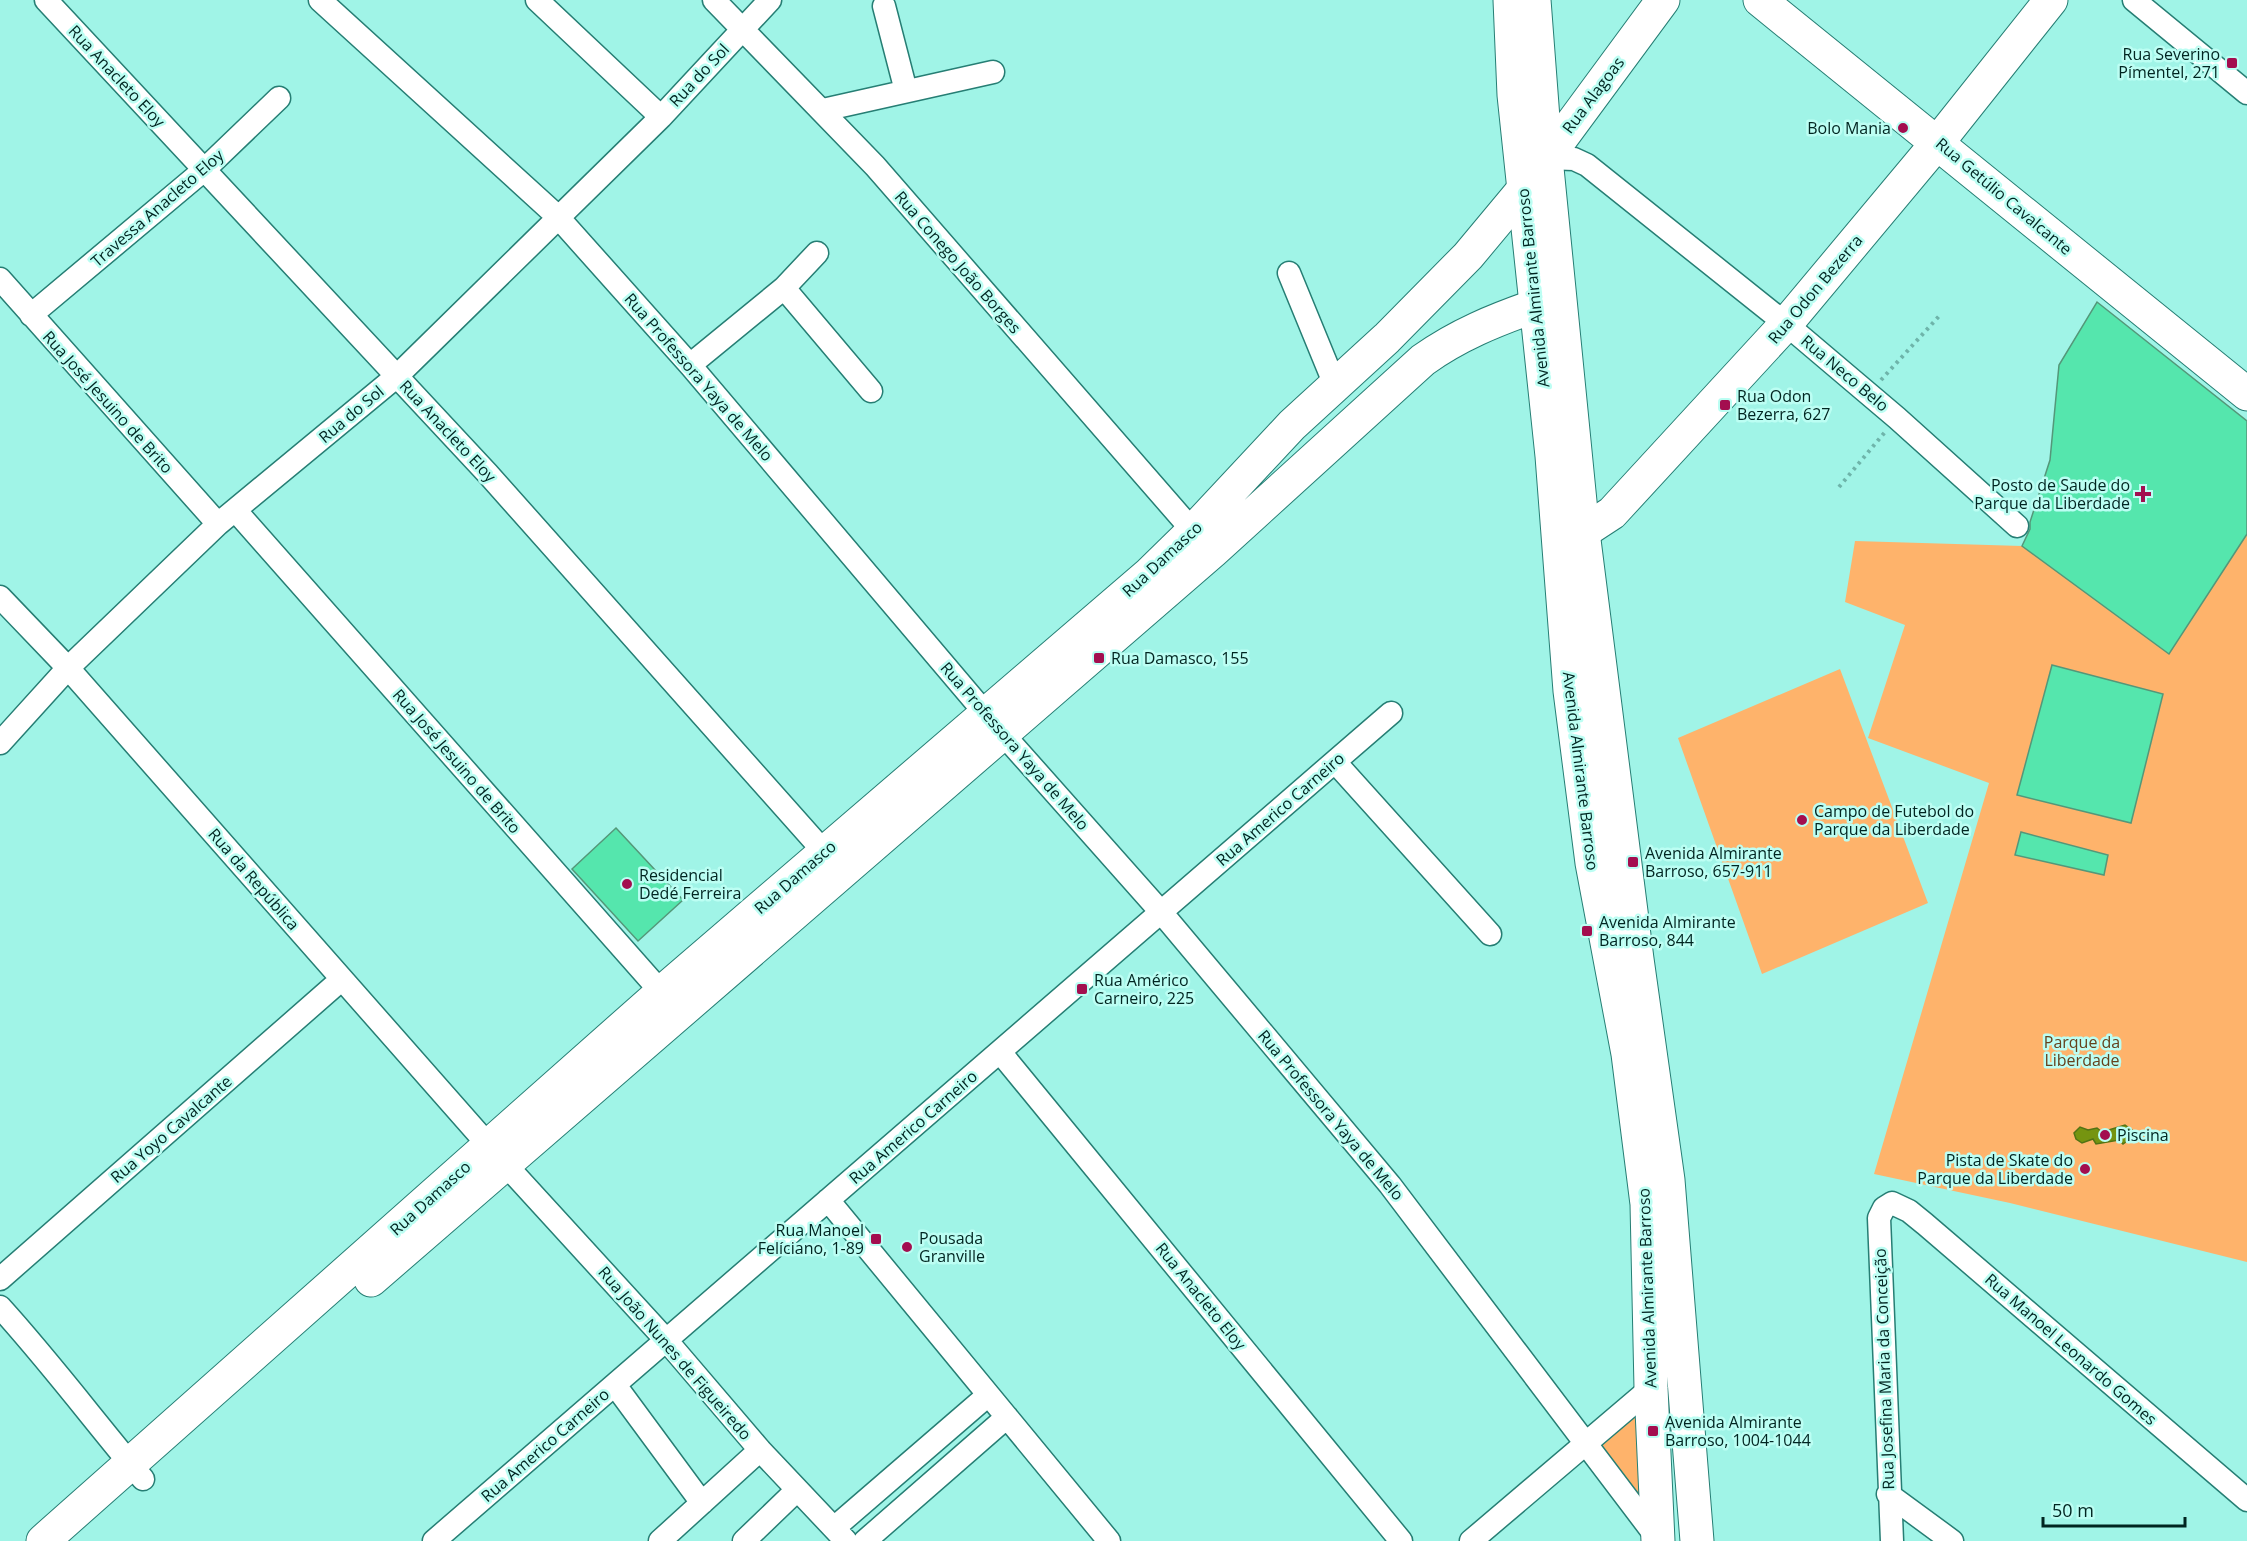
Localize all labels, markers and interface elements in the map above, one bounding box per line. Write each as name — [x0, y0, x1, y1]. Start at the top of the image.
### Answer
street label: Rua Anacleto Eloy — [64, 20, 171, 133]
street label: Rua do Sol — [664, 39, 734, 111]
place label: Rua Severino Pímentel, 271 — [2118, 43, 2220, 83]
street label: Rua Alagoas — [1557, 52, 1629, 138]
marker: Rua Severino Pímentel, 271 — [2225, 56, 2239, 70]
place label: Bolo Mania — [1807, 117, 1891, 139]
marker: Bolo Mania — [1896, 121, 1910, 135]
street label: Rua Getúlio Cavalcante — [1931, 132, 2077, 260]
street label: Travessa Anacleto Eloy — [86, 144, 229, 272]
street label: Rua Conego João Borges — [890, 186, 1026, 338]
street label: Avenida Almirante Barroso — [1512, 187, 1554, 389]
street label: Rua Odon Bezerra — [1763, 230, 1867, 348]
street label: Rua Professora Yaya de Melo — [620, 288, 778, 466]
street label: Rua José Jesuino de Brito — [38, 326, 178, 478]
street label: Rua Neco Belo — [1796, 330, 1894, 416]
street label: Rua Anacleto Eloy — [395, 375, 502, 488]
street label: Rua do Sol — [314, 380, 388, 448]
place label: Rua Odon Bezerra, 627 — [1737, 385, 1831, 425]
marker: Rua Odon Bezerra, 627 — [1718, 398, 1732, 412]
place label: Posto de Saude do Parque da Liberdade — [1974, 474, 2130, 514]
marker: Posto de Saude do Parque da Liberdade — [2134, 485, 2152, 503]
street label: Rua Damasco — [1117, 516, 1207, 602]
place label: Rua Damasco, 155 — [1111, 647, 1249, 669]
marker: Rua Damasco, 155 — [1092, 651, 1106, 665]
street label: Rua Professora Yaya de Melo — [936, 657, 1094, 835]
street label: Avenida Almirante Barroso — [1558, 670, 1604, 872]
street label: Rua José Jesuino de Brito — [388, 684, 526, 838]
street label: Rua Americo Carneiro — [1211, 747, 1349, 871]
place label: Campo de Futebol do Parque da Liberdade — [1814, 800, 1974, 840]
marker: Campo de Futebol do Parque da Liberdade — [1795, 813, 1809, 827]
street label: Rua da República — [204, 823, 304, 935]
street label: Rua Damasco — [749, 835, 841, 919]
place label: Avenida Almirante Barroso, 657-911 — [1645, 842, 1782, 882]
marker: Avenida Almirante Barroso, 657-911 — [1626, 855, 1640, 869]
place label: Residencial Dedé Ferreira — [639, 864, 741, 904]
marker: Residencial Dedé Ferreira — [620, 877, 634, 891]
place label: Avenida Almirante Barroso, 844 — [1599, 911, 1736, 951]
marker: Avenida Almirante Barroso, 844 — [1580, 924, 1594, 938]
place label: Rua Américo Carneiro, 225 — [1094, 969, 1194, 1009]
marker: Rua Américo Carneiro, 225 — [1075, 982, 1089, 996]
street label: Rua Professora Yaya de Melo — [1253, 1025, 1409, 1205]
park label: Parque da Liberdade — [2044, 1031, 2120, 1071]
street label: Rua Americo Carneiro — [844, 1065, 982, 1189]
street label: Rua Yoyo Cavalcante — [106, 1070, 236, 1188]
place label: Piscina — [2117, 1124, 2169, 1146]
marker: Piscina — [2098, 1128, 2112, 1142]
place label: Pista de Skate do Parque da Liberdade — [1917, 1149, 2073, 1189]
street label: Rua Damasco — [385, 1156, 475, 1240]
marker: Pista de Skate do Parque da Liberdade — [2078, 1162, 2092, 1176]
street label: Avenida Almirante Barroso — [1633, 1188, 1661, 1388]
place label: Rua Manoel Felíciano, 1-89 — [758, 1219, 864, 1259]
place label: Pousada Granville — [919, 1227, 985, 1267]
marker: Rua Manoel Felíciano, 1-89 — [869, 1232, 883, 1246]
street label: Rua Anacleto Eloy — [1151, 1238, 1252, 1355]
marker: Pousada Granville — [900, 1240, 914, 1254]
street label: Rua Josefina Maria da Conceição — [1869, 1248, 1899, 1490]
street label: Rua João Nunes de Figueiredo — [593, 1261, 757, 1445]
street label: Rua Manoel Leonardo Gomes — [1980, 1268, 2162, 1430]
street label: Rua Americo Carneiro — [476, 1383, 614, 1507]
place label: Avenida Almirante Barroso, 1004-1044 — [1665, 1411, 1811, 1451]
marker: Avenida Almirante Barroso, 1004-1044 — [1646, 1424, 1660, 1438]
scale bar — [2043, 1490, 2186, 1528]
text: 50 m — [2052, 1498, 2094, 1522]

